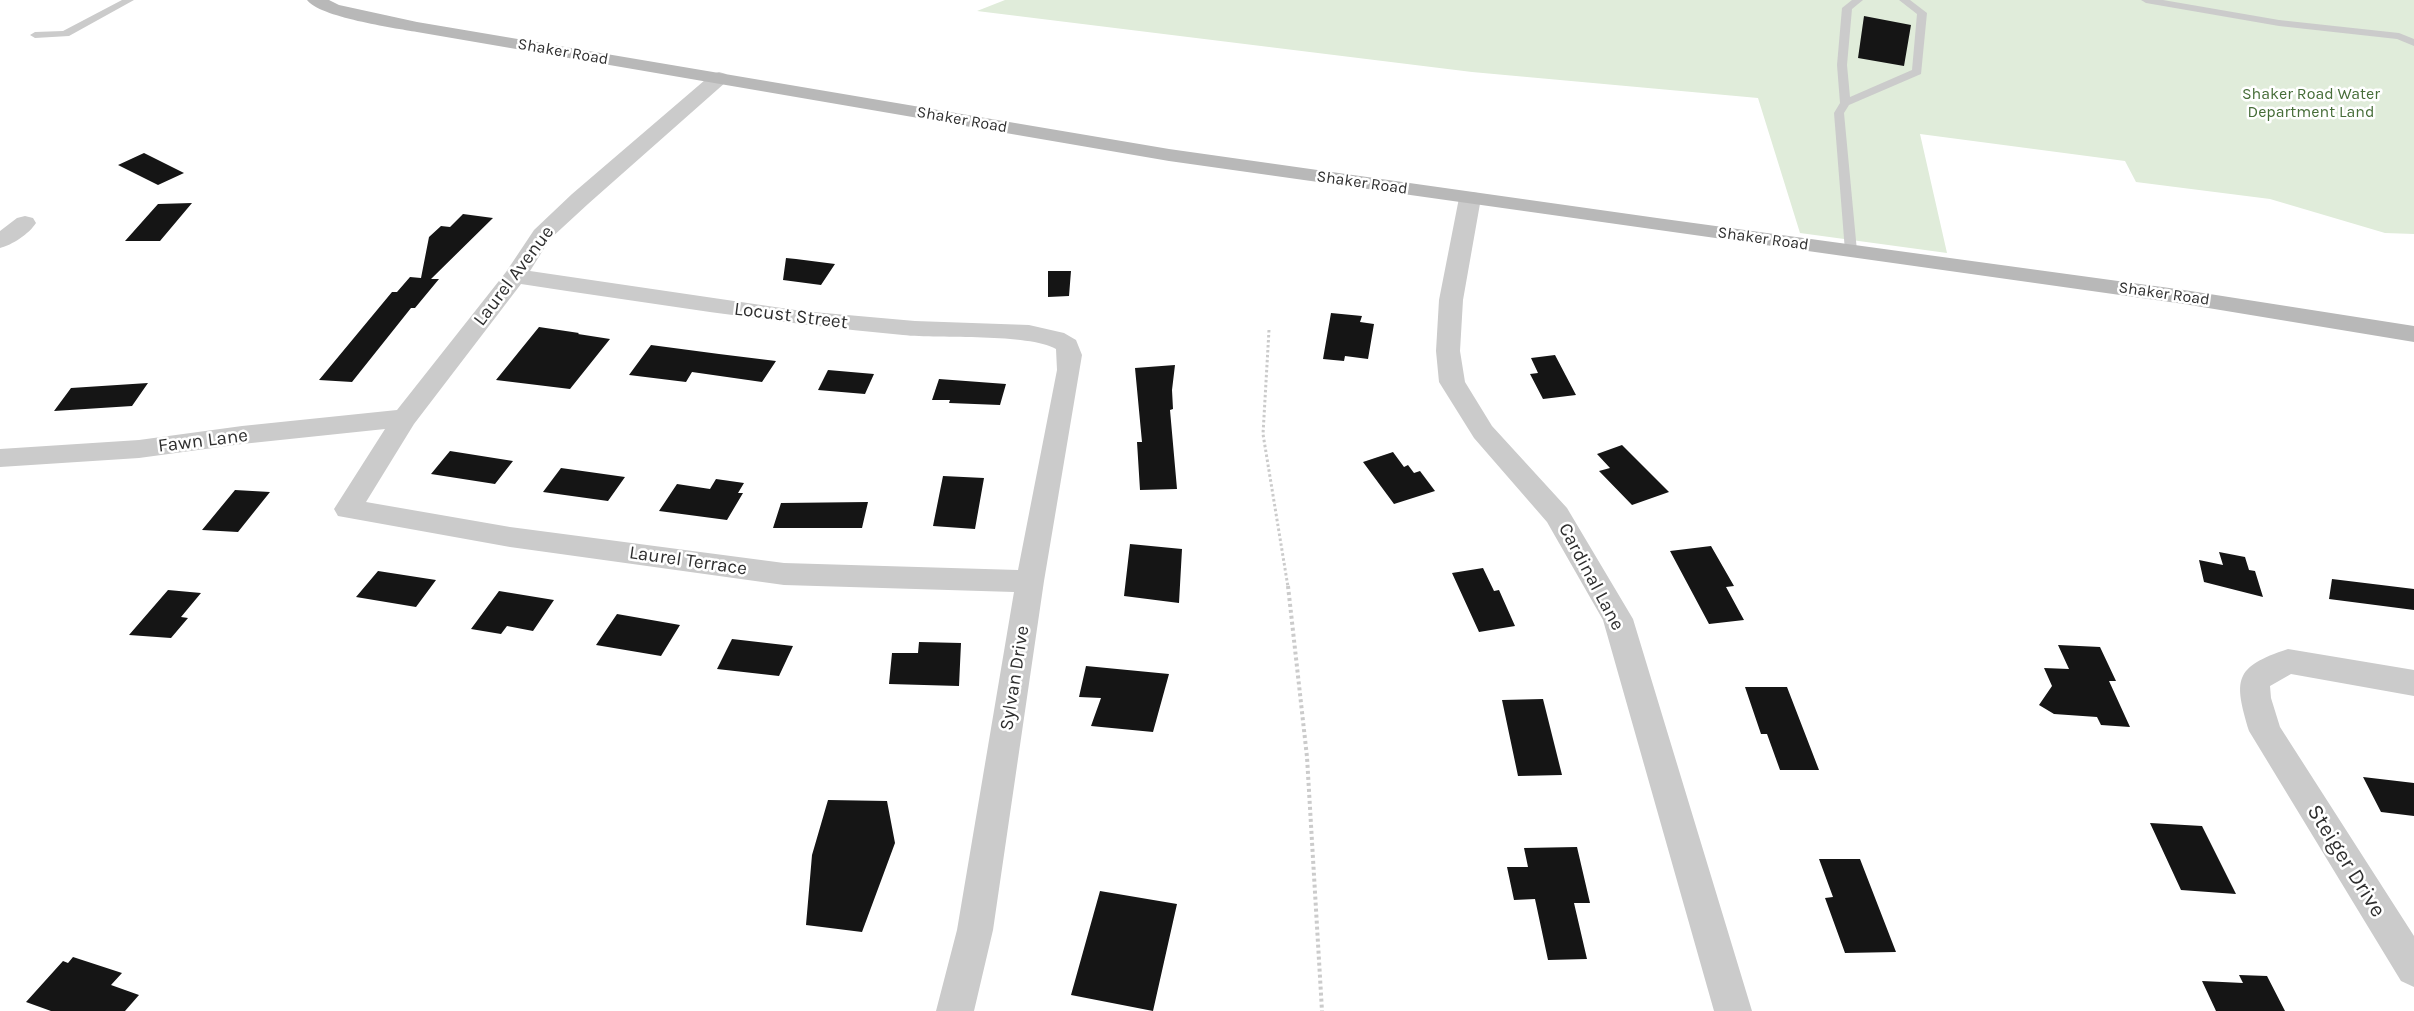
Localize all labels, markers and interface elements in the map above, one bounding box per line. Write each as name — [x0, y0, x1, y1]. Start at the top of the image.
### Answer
street label: Shaker Road — [516, 35, 610, 69]
park label: Shaker Road Water Department Land — [2242, 84, 2380, 122]
street label: Shaker Road — [915, 103, 1009, 137]
street label: Shaker Road — [1315, 167, 1409, 199]
street label: Laurel Avenue — [469, 221, 559, 331]
street label: Shaker Road — [1716, 223, 1810, 255]
street label: Shaker Road — [2117, 278, 2211, 310]
street label: Locust Street — [733, 298, 849, 334]
street label: Fawn Lane — [157, 424, 249, 458]
street label: Cardinal Lane — [1553, 519, 1629, 635]
street label: Laurel Terrace — [628, 541, 748, 581]
street label: Sylvan Drive — [995, 624, 1035, 732]
street label: Steiger Drive — [2301, 800, 2391, 922]

